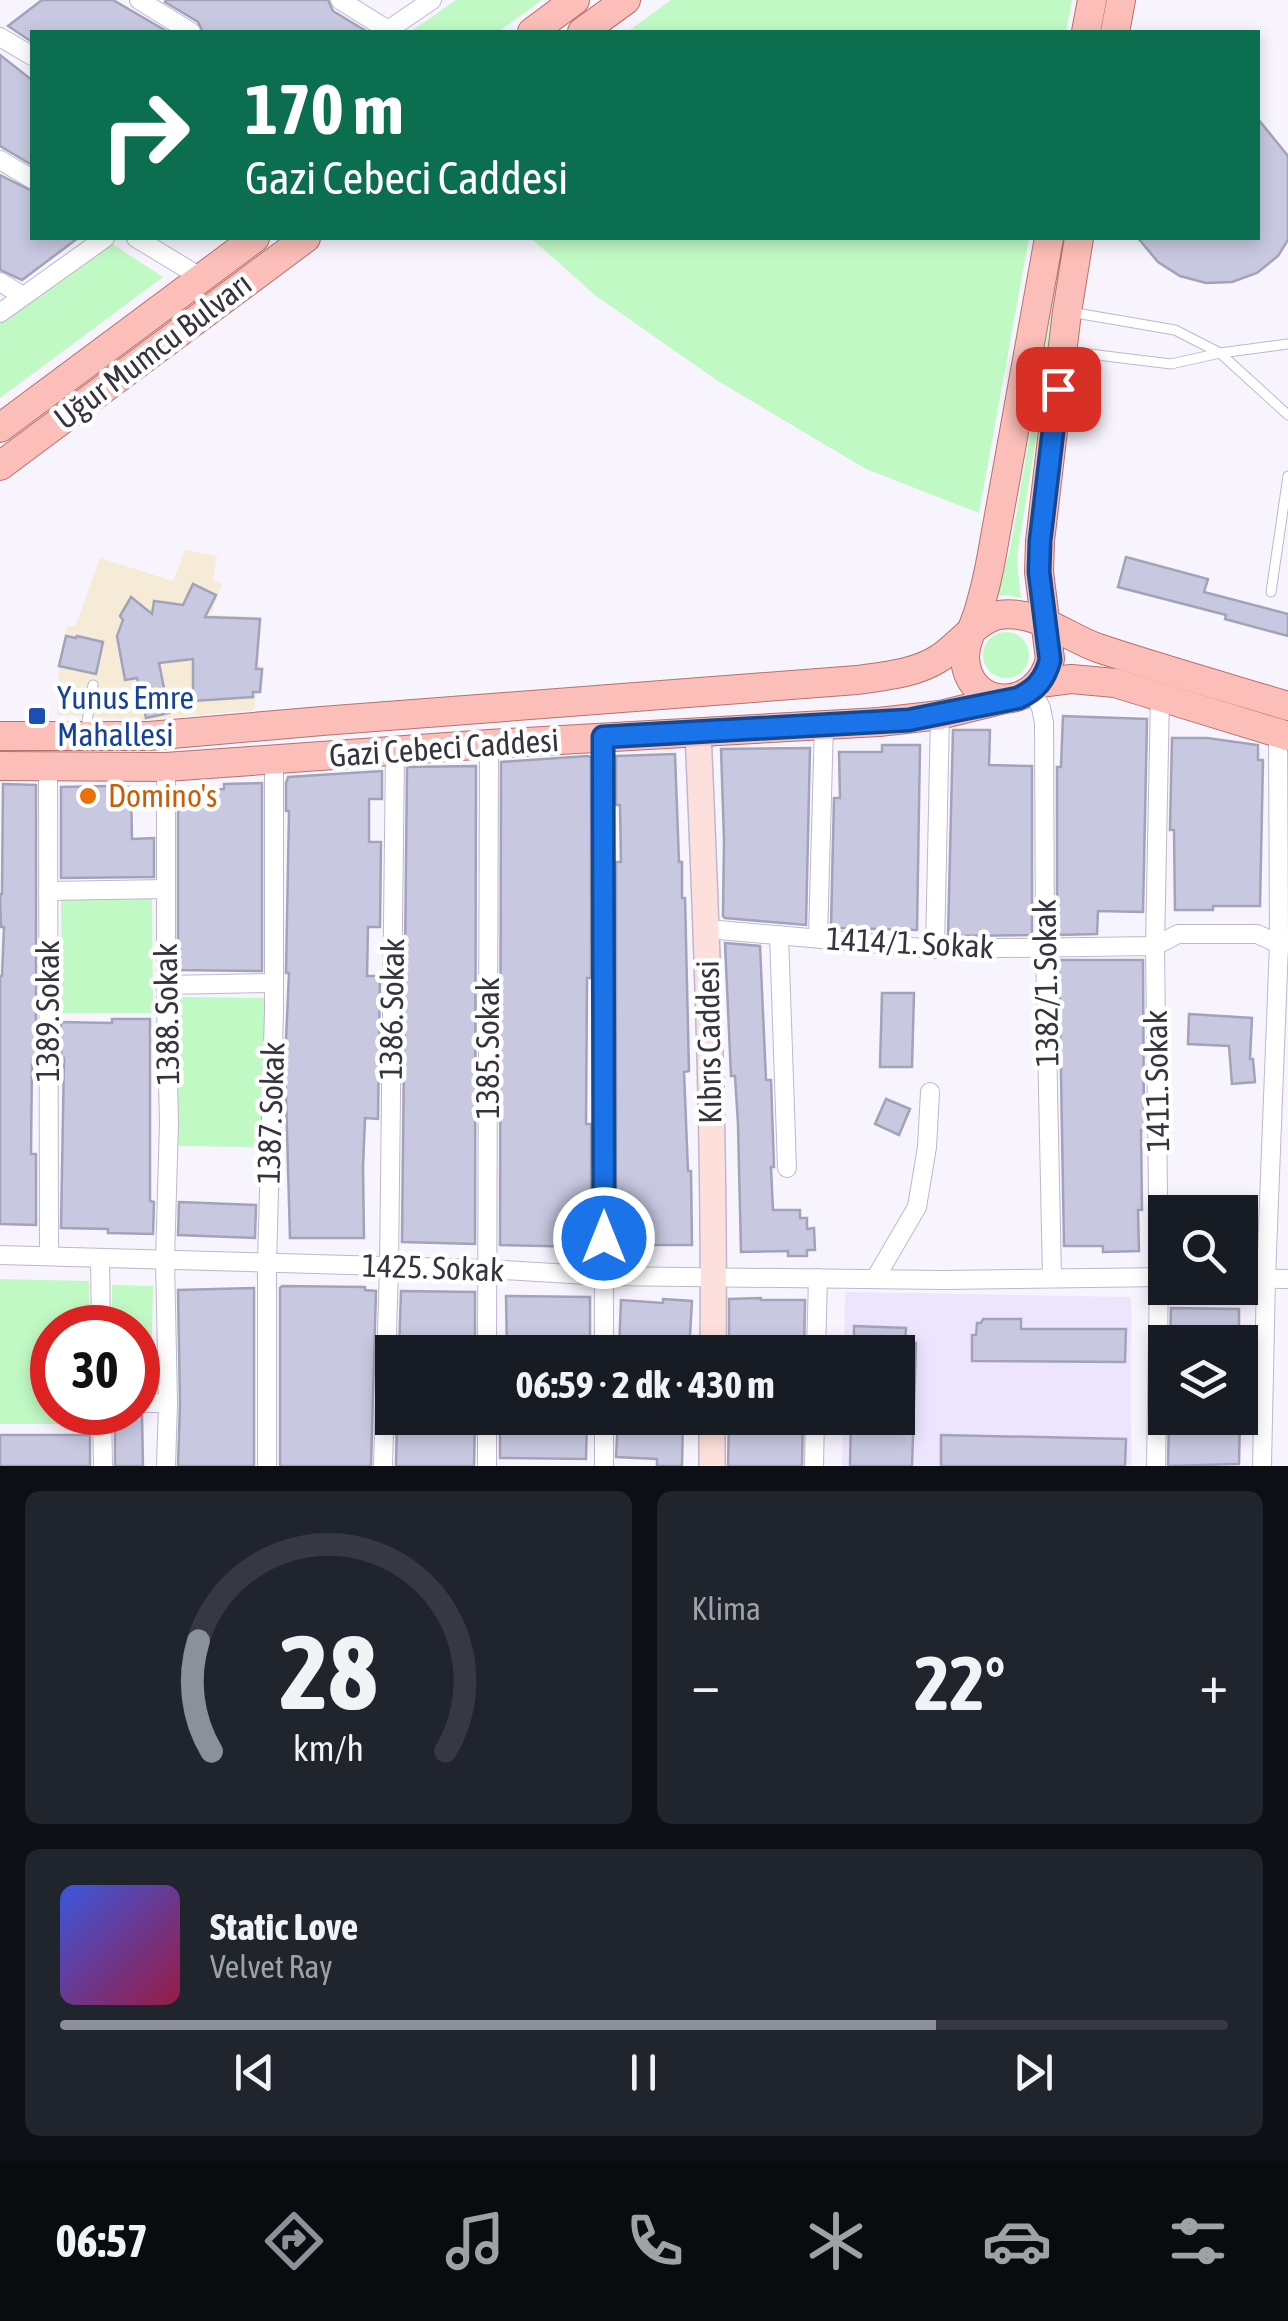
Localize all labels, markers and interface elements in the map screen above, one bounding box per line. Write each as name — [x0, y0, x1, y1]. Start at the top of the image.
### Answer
text: 170 m — [245, 69, 404, 149]
icon: right — [80, 70, 210, 200]
text: Gazi Cebeci Caddesi — [245, 152, 568, 204]
street label: Uğur Mumcu Bulvarı — [47, 265, 258, 437]
pin — [1016, 347, 1101, 432]
icon: arrive — [1031, 362, 1086, 417]
place label: Yunus Emre Mahallesi — [57, 679, 194, 753]
marker: Yunus Emre Mahallesi — [26, 705, 48, 727]
street label: Gazi Cebeci Caddesi — [328, 721, 560, 774]
place label: Domino's — [108, 777, 217, 814]
marker: Domino's — [77, 785, 99, 807]
street label: 1382/1. Sokak — [1026, 899, 1065, 1067]
street label: 1414/1. Sokak — [825, 920, 995, 965]
street label: 1386. Sokak — [372, 938, 411, 1080]
street label: 1389. Sokak — [29, 940, 66, 1082]
street label: 1388. Sokak — [147, 943, 186, 1085]
street label: Kıbrıs Caddesi — [689, 960, 728, 1124]
street label: 1385. Sokak — [469, 977, 506, 1119]
street label: 1411. Sokak — [1137, 1010, 1176, 1152]
street label: 1387. Sokak — [250, 1041, 291, 1184]
position arrow — [552, 1186, 656, 1290]
map controls — [1148, 1195, 1258, 1435]
button: search — [1148, 1195, 1258, 1305]
street label: 1425. Sokak — [362, 1247, 505, 1288]
speed limit sign: 30 — [30, 1305, 160, 1435]
button: layers — [1148, 1325, 1258, 1435]
text: 06:59 · 2 dk · 430 m — [515, 1363, 775, 1406]
text: Klima — [692, 1590, 761, 1627]
text: 28 — [279, 1612, 377, 1731]
text: 22° — [914, 1640, 1005, 1726]
text: − — [692, 1652, 720, 1715]
text: + — [1199, 1652, 1228, 1715]
text: km/h — [293, 1728, 364, 1769]
text: Static Love — [210, 1905, 358, 1948]
text: Velvet Ray — [210, 1948, 332, 1985]
icon: previous — [227, 2045, 282, 2100]
icon: pause — [616, 2045, 671, 2100]
icon: next — [1006, 2045, 1061, 2100]
icon: directions — [259, 2206, 329, 2276]
icon: music — [440, 2206, 510, 2276]
icon: phone — [620, 2206, 690, 2276]
icon: climate — [801, 2206, 871, 2276]
icon: car — [982, 2206, 1052, 2276]
icon: filters — [1163, 2206, 1233, 2276]
text: 06:57 — [55, 2215, 148, 2267]

